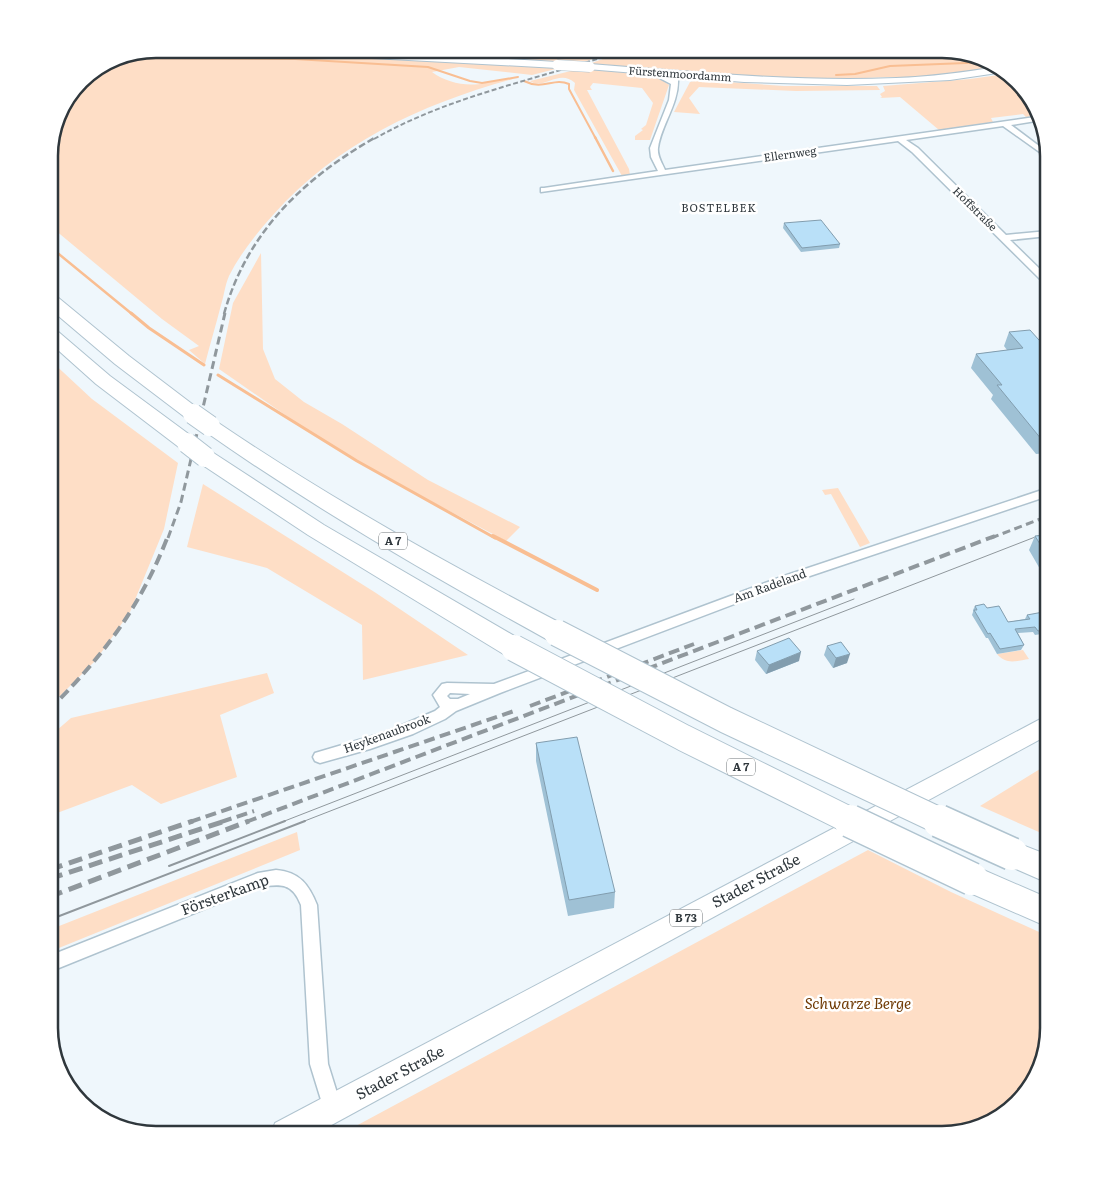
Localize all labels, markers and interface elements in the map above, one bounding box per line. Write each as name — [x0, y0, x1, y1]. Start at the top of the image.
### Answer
street label: Fürstenmoordamm — [628, 61, 732, 85]
street label: Ellernweg — [762, 141, 818, 165]
street label: Hoffstraße — [950, 183, 1002, 234]
district label: BOSTELBEK — [681, 199, 757, 215]
road number: A 7 — [379, 532, 407, 550]
street label: Am Radeland — [731, 563, 809, 607]
street label: Heykenaubrook — [341, 709, 433, 757]
road number: A 7 — [727, 759, 755, 776]
street label: Stader Straße — [707, 847, 804, 913]
street label: Försterkamp — [177, 867, 272, 920]
road number: B 73 — [670, 910, 702, 926]
park label: Schwarze Berge — [805, 991, 911, 1014]
street label: Stader Straße — [351, 1039, 448, 1105]

